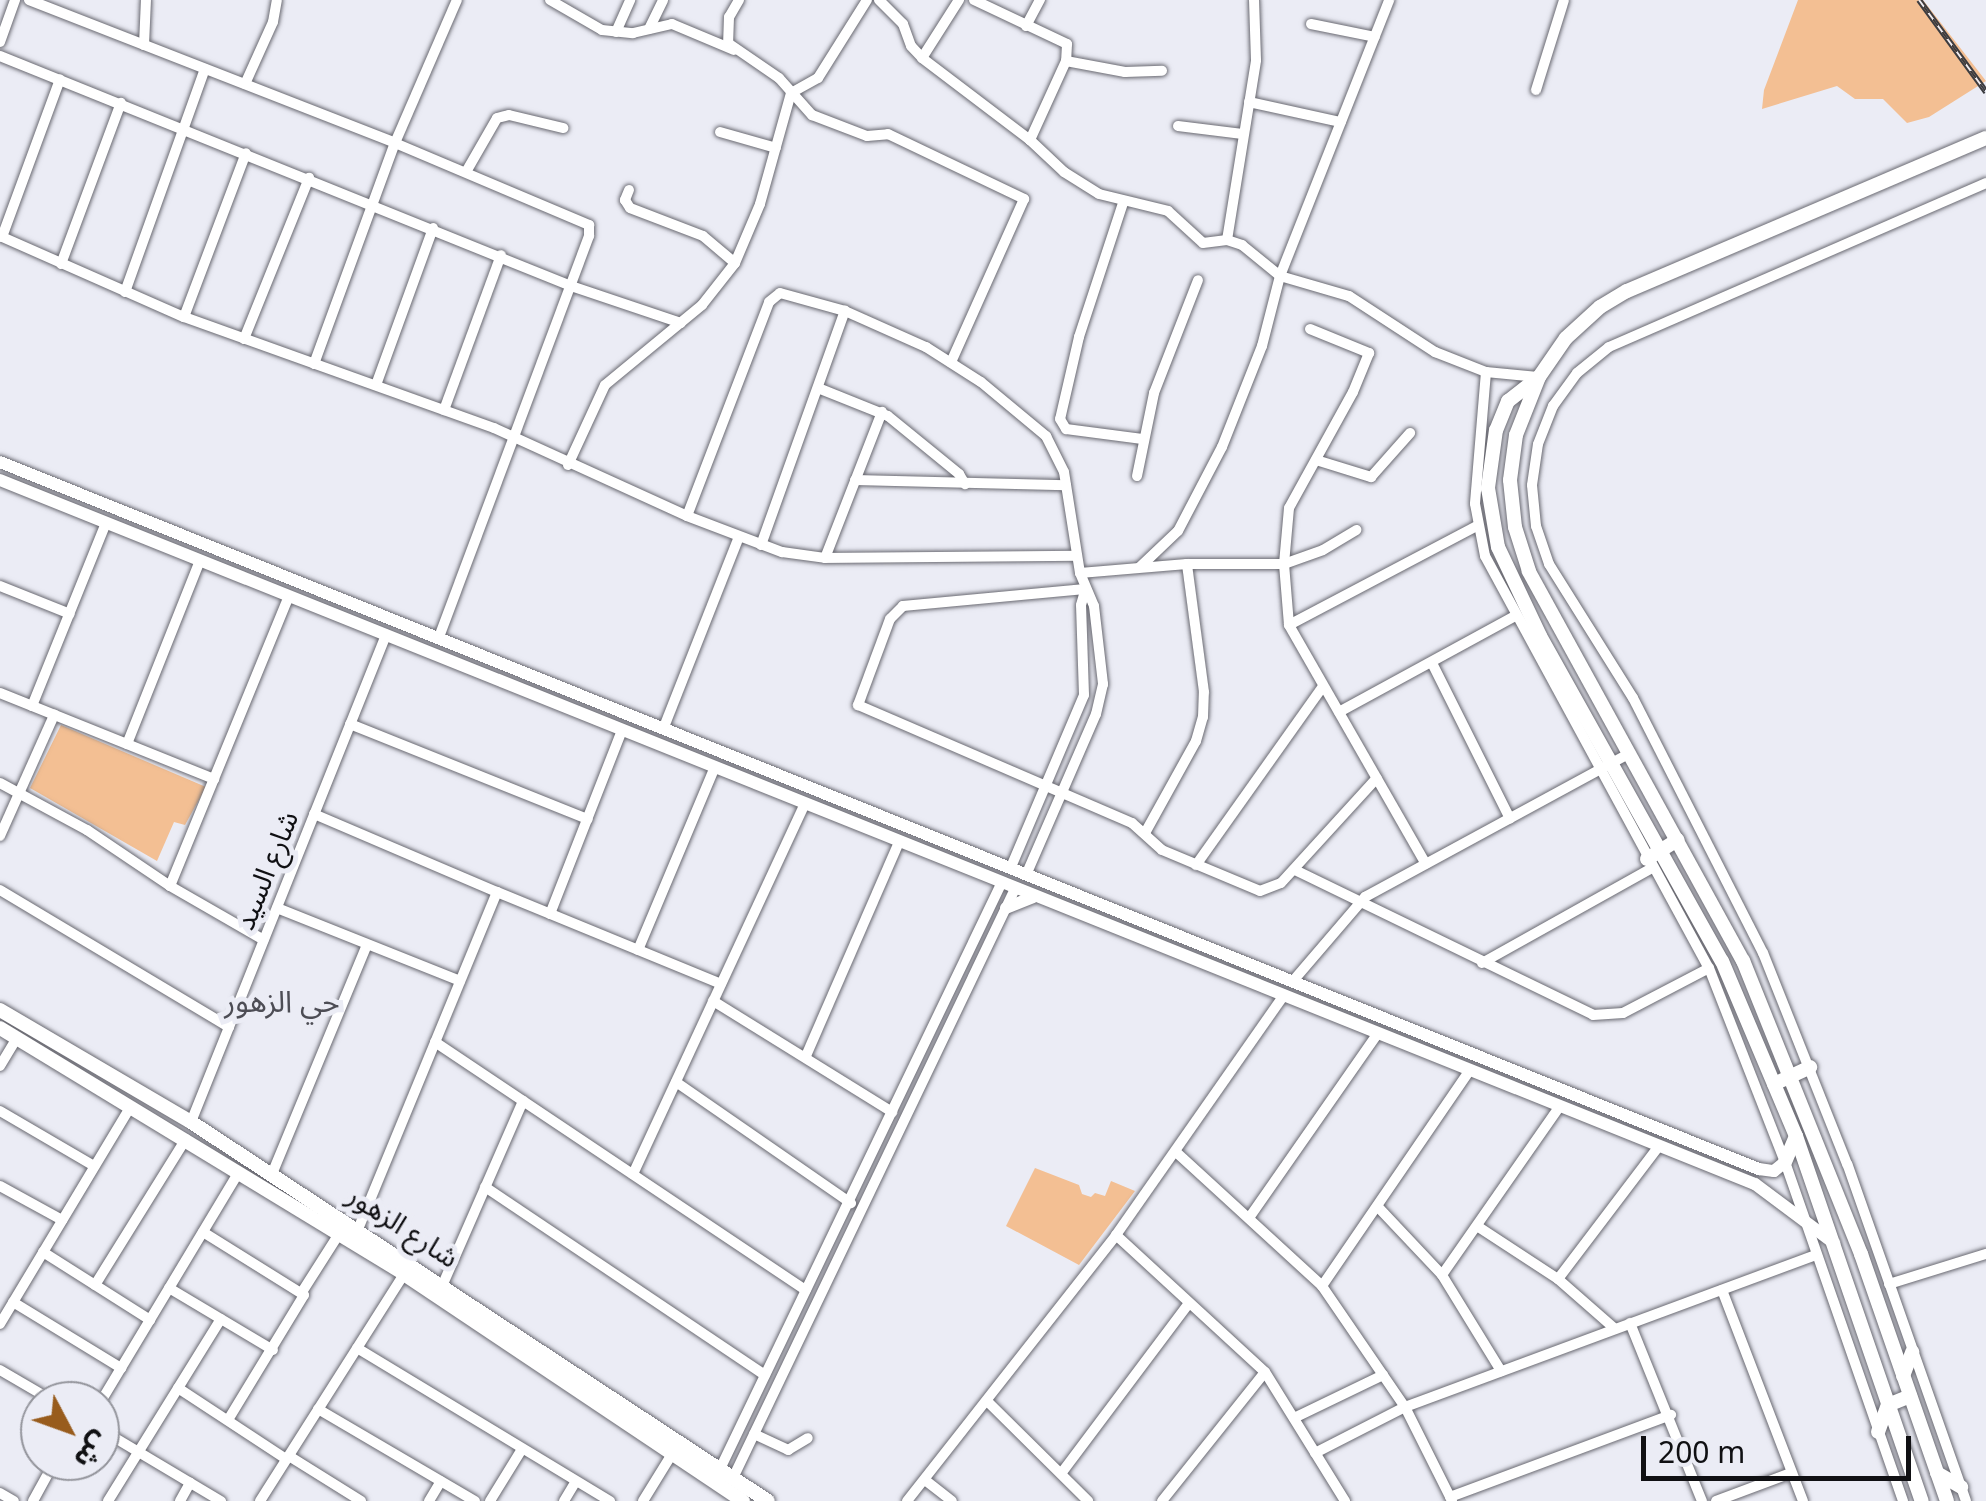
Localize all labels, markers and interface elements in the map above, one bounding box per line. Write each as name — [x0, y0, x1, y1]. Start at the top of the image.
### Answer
street label: شارع السيد — [229, 807, 307, 935]
district label: حي الزهور — [224, 985, 340, 1021]
street label: شارع الزهور — [340, 1180, 464, 1276]
north arrow — [20, 1381, 120, 1481]
text: ش — [57, 1416, 126, 1484]
scale bar — [1646, 1416, 1916, 1478]
text: 200 m — [1658, 1422, 1745, 1485]

